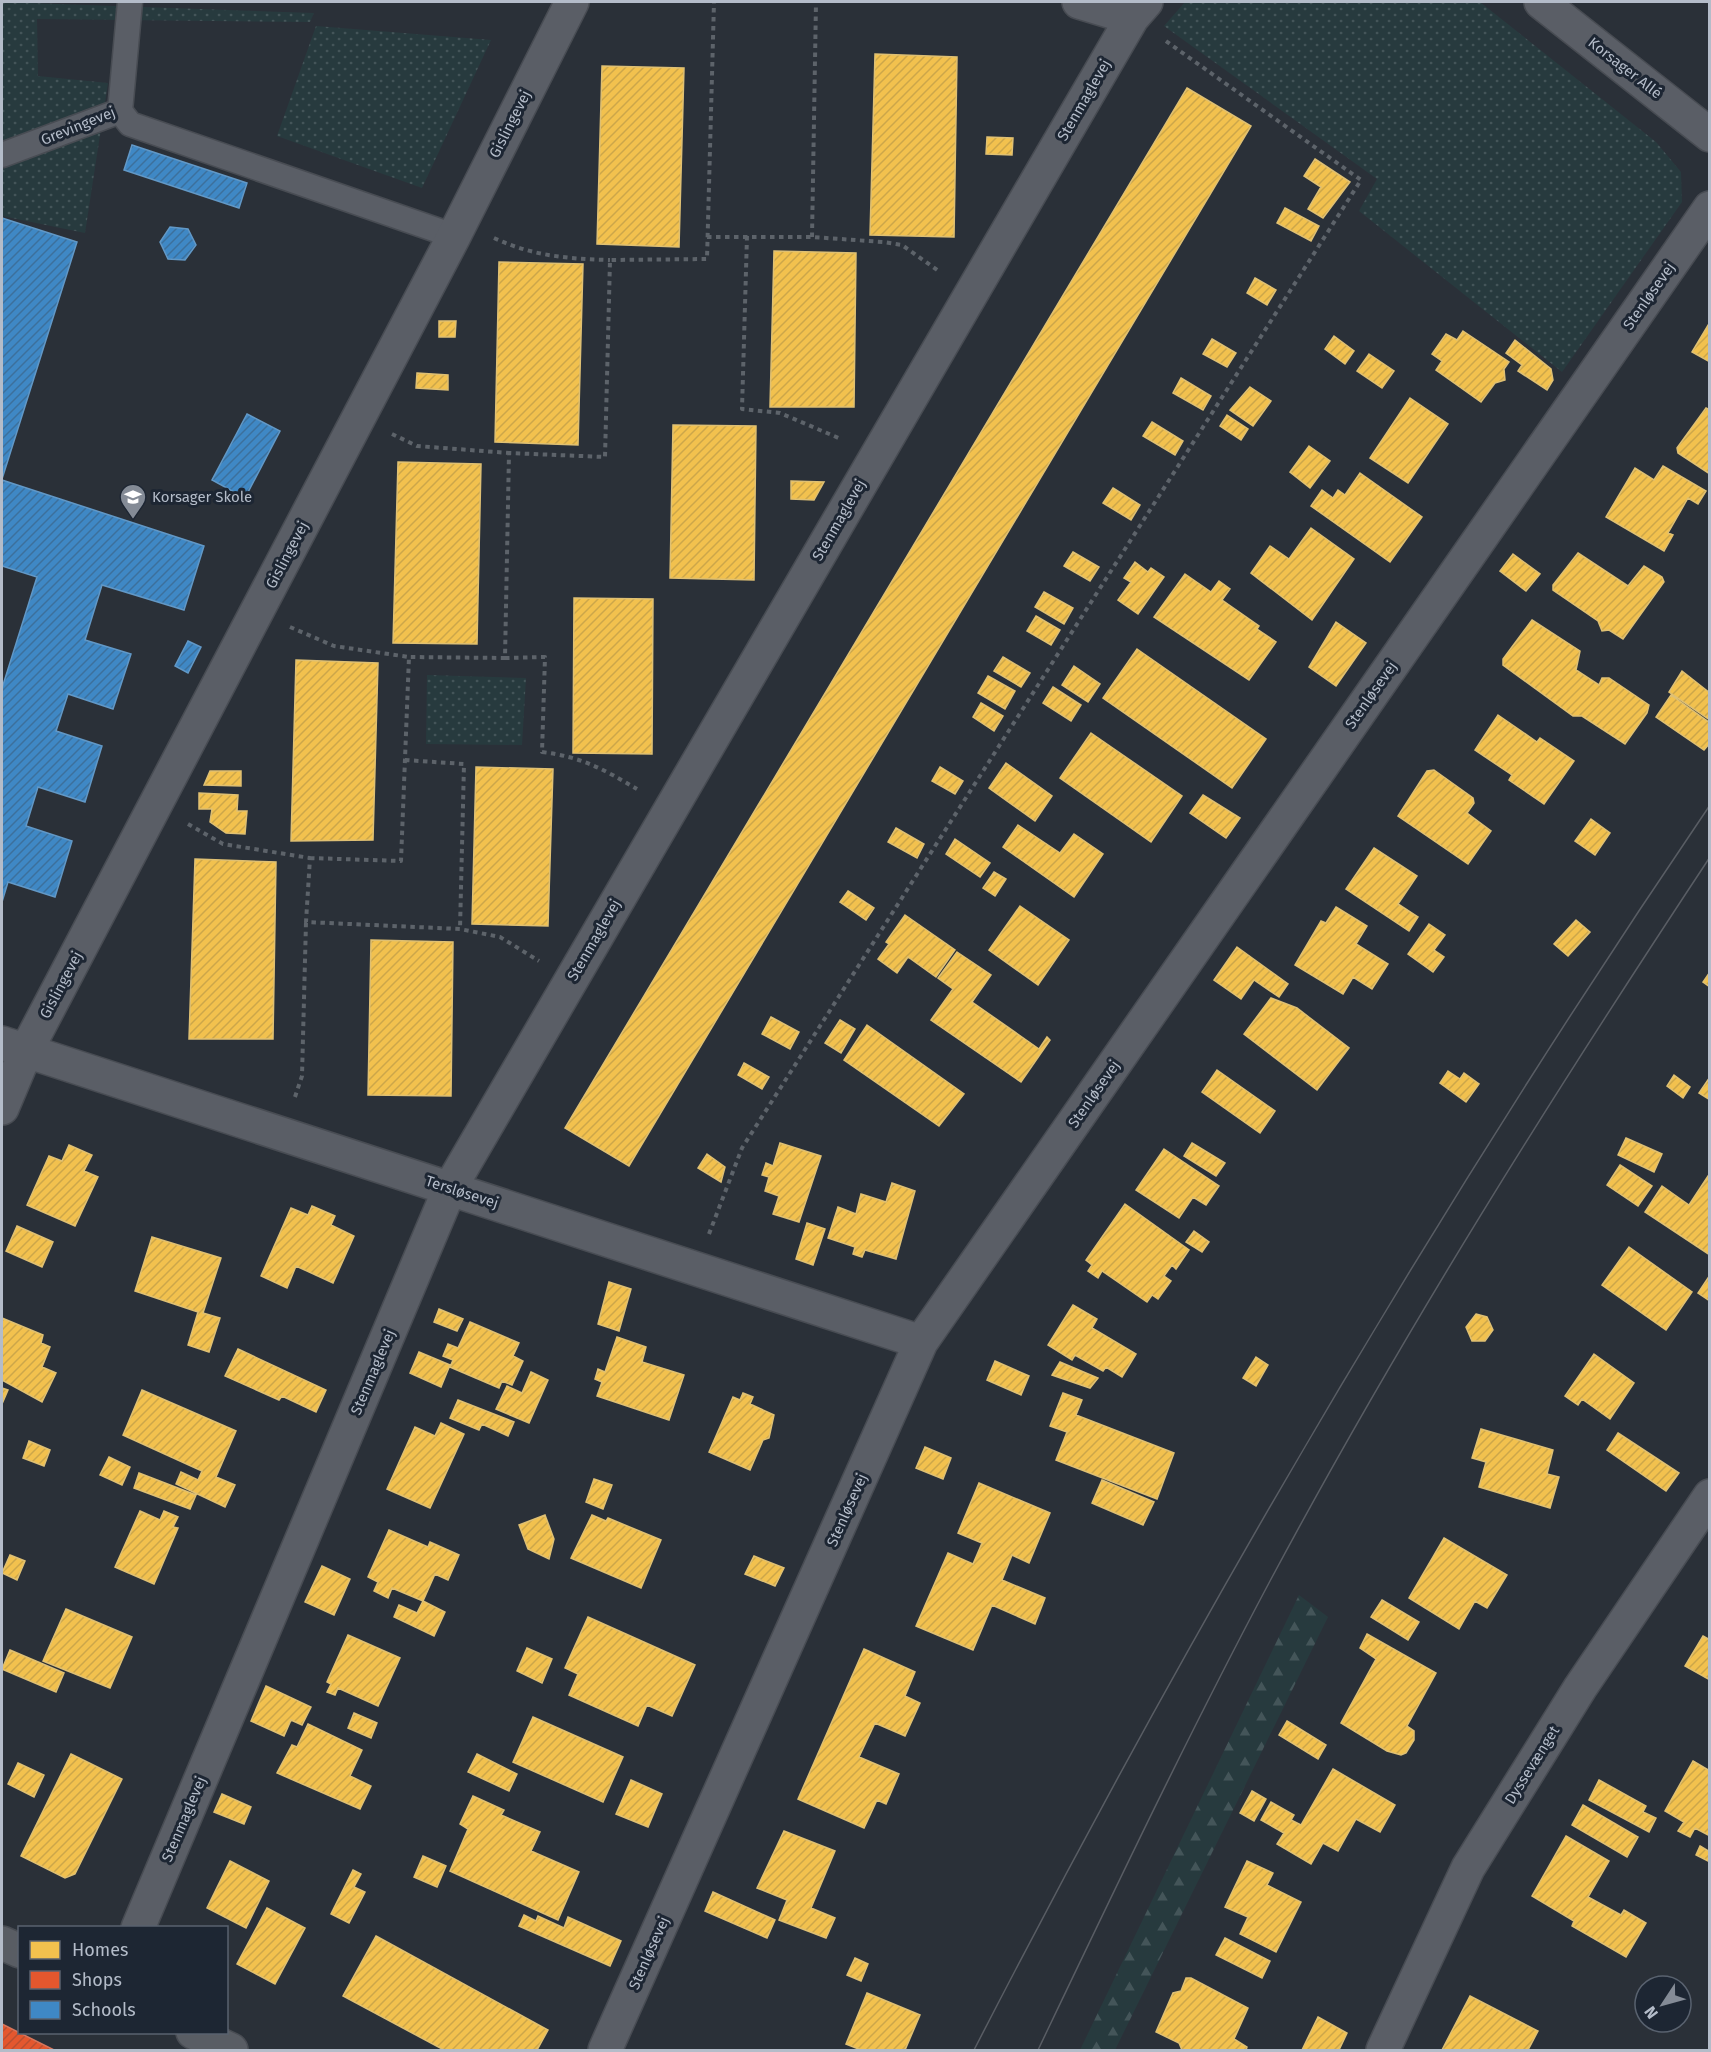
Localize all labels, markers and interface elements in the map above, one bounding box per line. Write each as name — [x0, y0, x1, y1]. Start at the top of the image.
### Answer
street label: Korsager Allé — [1584, 34, 1666, 102]
street label: Stenmaglevej — [1053, 56, 1115, 144]
street label: Gislingevej — [485, 87, 535, 161]
street label: Grevingevej — [38, 103, 118, 149]
street label: Stenløsevej — [1619, 259, 1679, 333]
street label: Stenmaglevej — [808, 476, 870, 564]
school or university icon: Korsager Skole — [118, 482, 148, 520]
place label: Korsager Skole — [152, 488, 252, 506]
street label: Gislingevej — [262, 518, 312, 592]
street label: Stenløsevej — [1341, 658, 1401, 732]
street label: Stenmaglevej — [563, 896, 625, 984]
street label: Gislingevej — [36, 948, 86, 1022]
street label: Stenløsevej — [1064, 1057, 1124, 1131]
street label: Tersløsevej — [423, 1172, 501, 1212]
street label: Stenmaglevej — [347, 1327, 399, 1417]
street label: Stenløsevej — [823, 1471, 871, 1549]
street label: Dyssevænget — [1501, 1722, 1563, 1807]
street label: Stenmaglevej — [158, 1774, 210, 1864]
street label: Stenløsevej — [625, 1914, 673, 1992]
legend — [18, 1926, 228, 2034]
text: Homes — [72, 1939, 128, 1961]
text: Shops — [72, 1969, 122, 1991]
north arrow — [1633, 1974, 1693, 2034]
text: Schools — [72, 1999, 136, 2021]
text: N — [1640, 2003, 1662, 2022]

